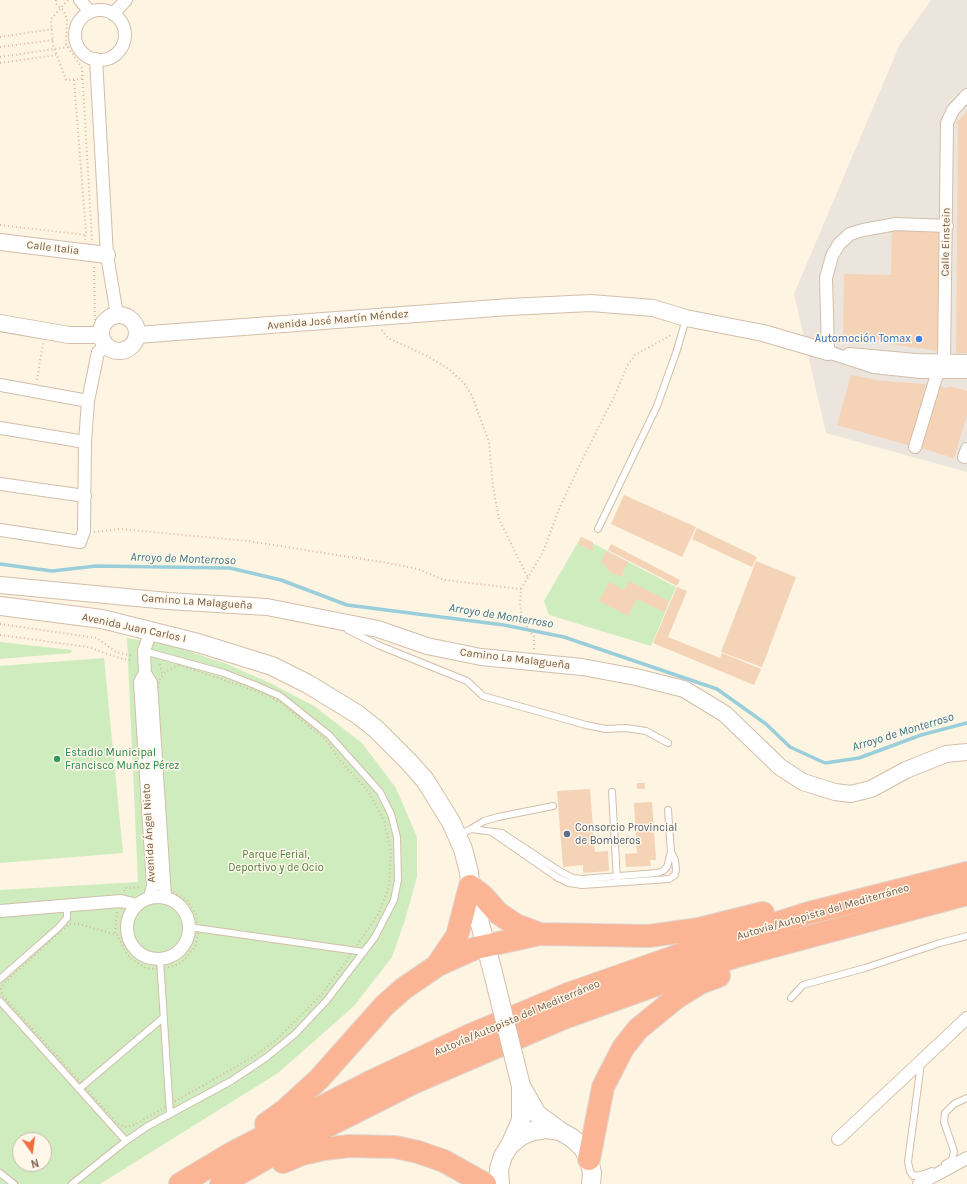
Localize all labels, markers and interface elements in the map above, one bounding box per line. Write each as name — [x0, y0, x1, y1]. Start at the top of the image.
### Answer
street label: Calle Einstein — [939, 207, 953, 277]
street label: Calle Italia — [26, 238, 80, 258]
street label: Avenida José Martín Méndez — [267, 307, 409, 333]
place label: Automoción Tomax — [815, 332, 911, 346]
marker: Automoción Tomax — [914, 334, 924, 344]
water label: Arroyo de Monterroso — [130, 550, 236, 568]
street label: Camino La Malagueña — [141, 592, 253, 612]
water label: Arroyo de Monterroso — [448, 601, 554, 631]
street label: Avenida Juan Carlos I — [81, 611, 187, 645]
street label: Camino La Malagueña — [459, 646, 571, 672]
water label: Arroyo de Monterroso — [850, 710, 956, 754]
place label: Estadio Municipal Francisco Muñoz Pérez — [65, 746, 180, 772]
marker: Estadio Municipal Francisco Muñoz Pérez — [52, 754, 62, 764]
street label: Avenida Ángel Nieto — [140, 783, 158, 883]
place label: Consorcio Provincial de Bomberos — [575, 821, 677, 847]
marker: Consorcio Provincial de Bomberos — [562, 829, 572, 839]
park label: Parque Ferial, Deportivo y de Ocio — [228, 848, 324, 874]
street label: Autovía/Autopista del Mediterráneo — [735, 881, 911, 943]
street label: Autovía/Autopista del Mediterráneo — [432, 977, 602, 1059]
north arrow — [12, 1132, 52, 1172]
text: N — [29, 1156, 40, 1170]

